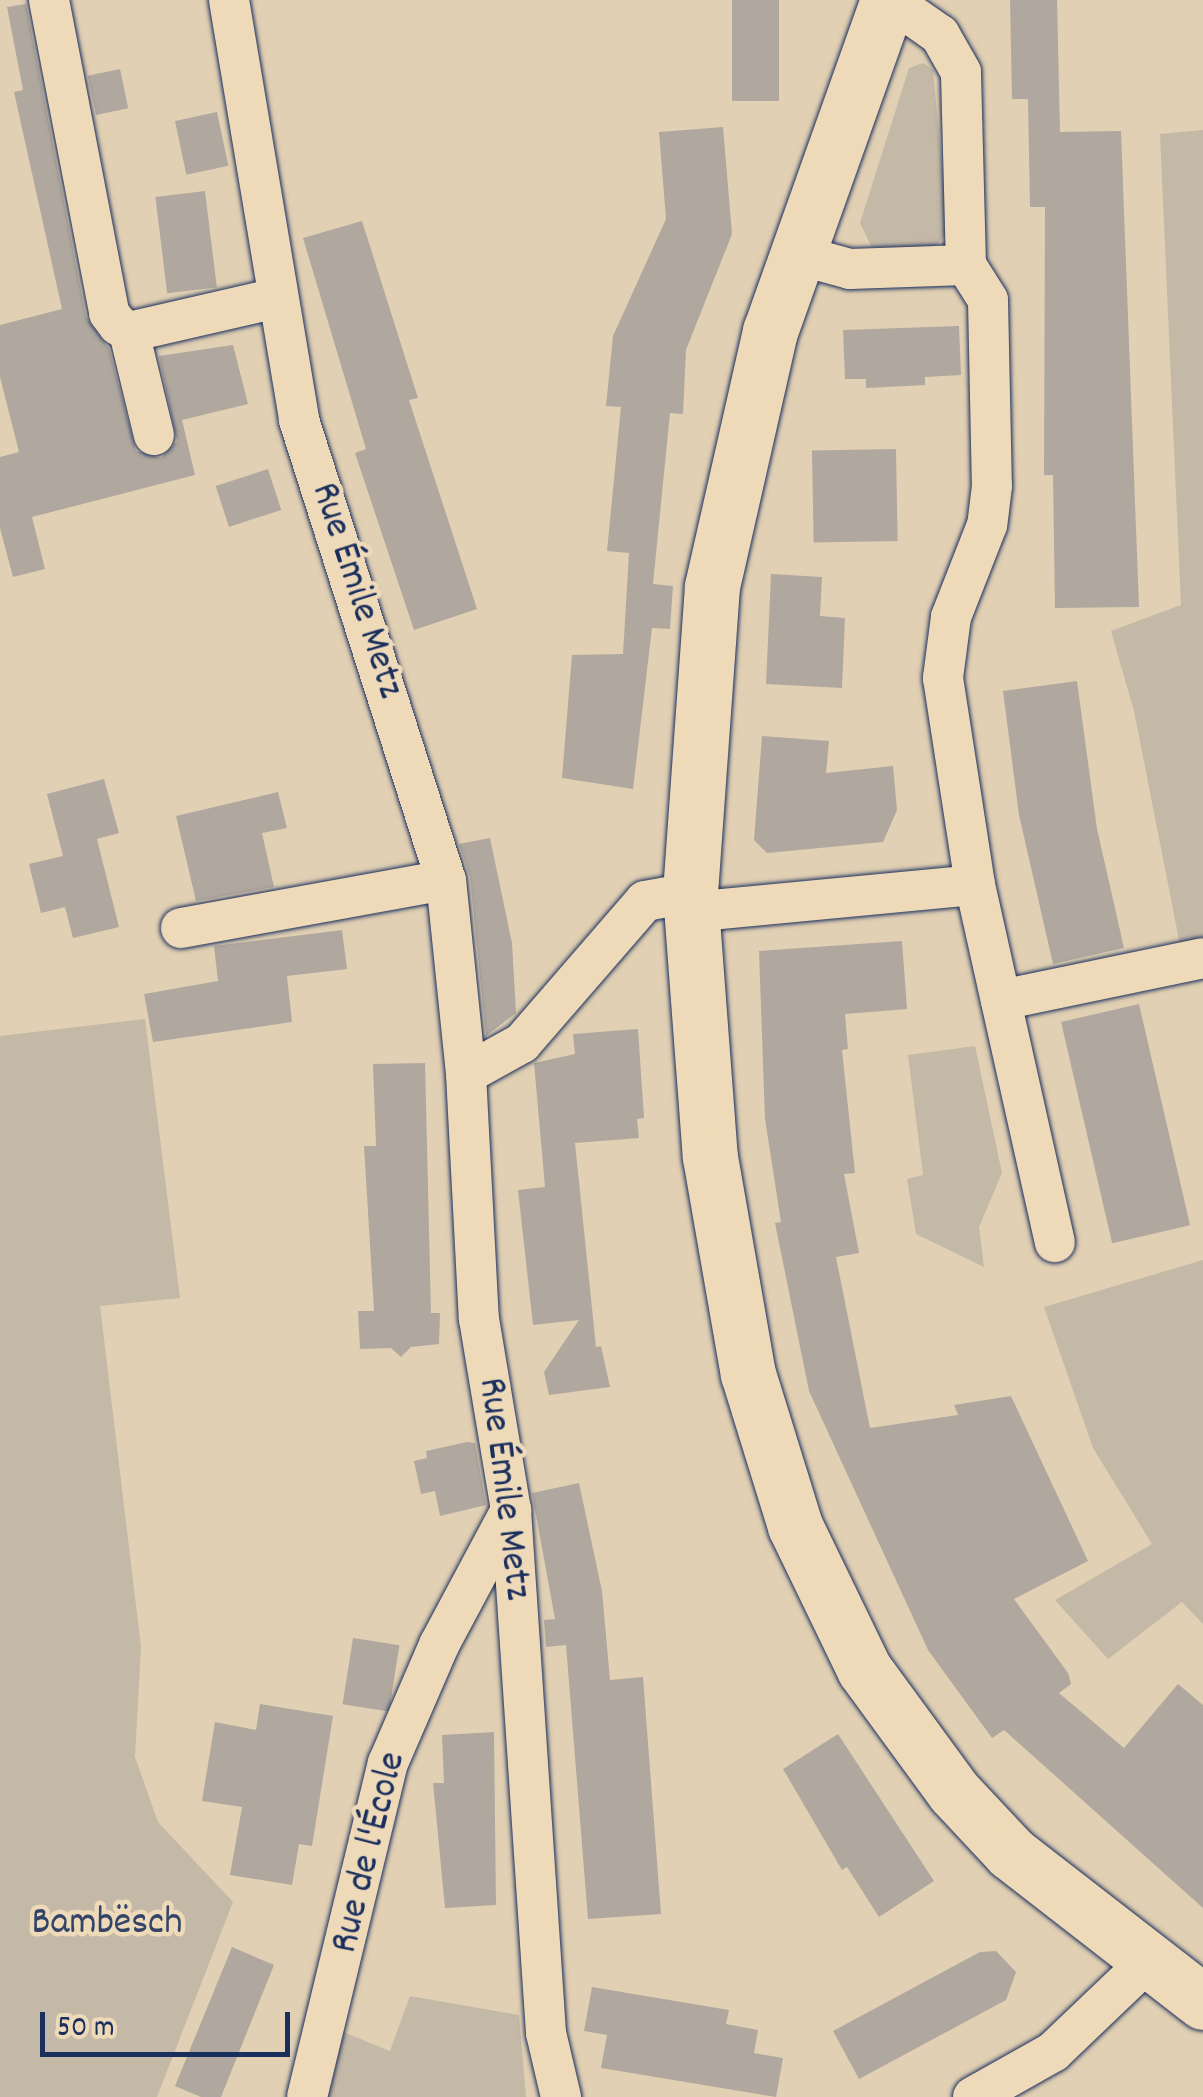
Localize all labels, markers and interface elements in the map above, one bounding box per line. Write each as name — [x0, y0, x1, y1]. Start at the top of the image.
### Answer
street label: Rue Émile Metz — [298, 477, 412, 705]
street label: Rue Émile Metz — [465, 1375, 539, 1603]
street label: Rue de l'École — [323, 1747, 419, 1959]
park label: Bambësch — [32, 1901, 182, 1949]
scale bar — [45, 1992, 295, 2054]
text: 50 m — [57, 2008, 115, 2051]

